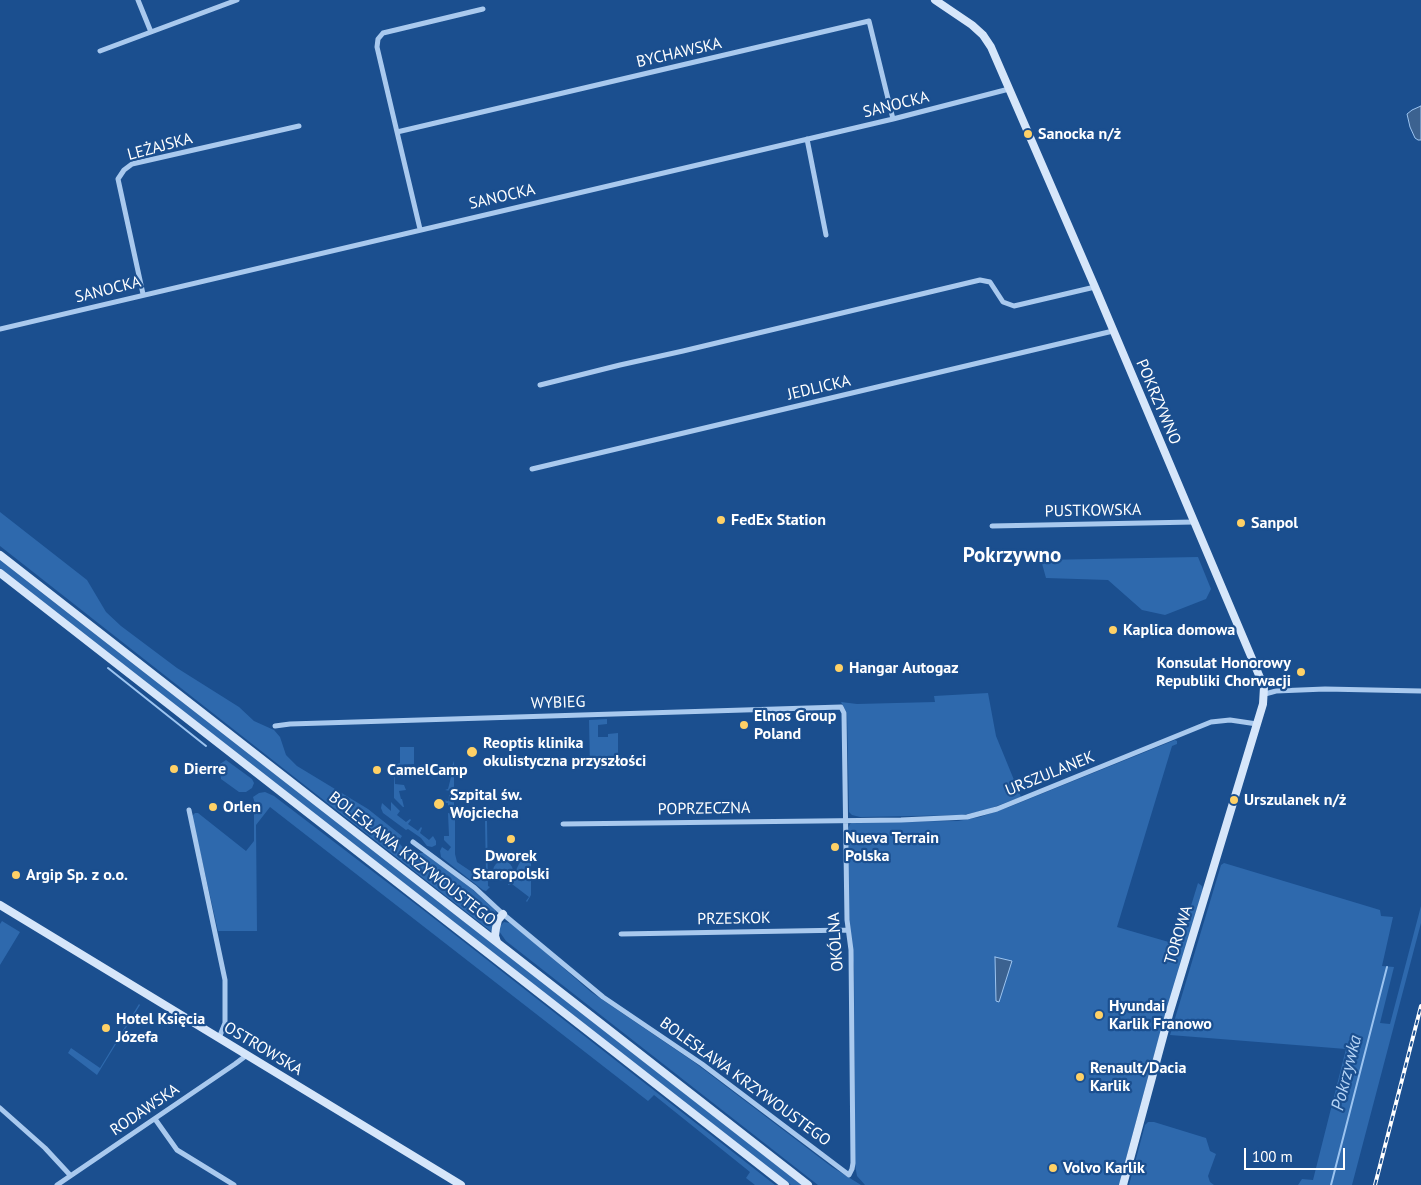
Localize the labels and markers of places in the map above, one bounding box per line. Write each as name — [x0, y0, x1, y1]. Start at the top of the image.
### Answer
place label: Sanocka n/ż — [1038, 124, 1121, 144]
marker: Sanocka n/ż — [1022, 128, 1034, 140]
place label: FedEx Station — [731, 510, 826, 530]
place label: Sanpol — [1251, 513, 1298, 533]
marker: FedEx Station — [715, 514, 727, 526]
marker: Sanpol — [1235, 517, 1247, 529]
place label: Kaplica domowa — [1123, 620, 1235, 640]
marker: Kaplica domowa — [1107, 624, 1119, 636]
place label: Konsulat Honorowy Republiki Chorwacji — [1156, 653, 1291, 691]
place label: Hangar Autogaz — [849, 658, 958, 678]
marker: Hangar Autogaz — [833, 662, 845, 674]
marker: Konsulat Honorowy Republiki Chorwacji — [1295, 666, 1307, 678]
place label: Elnos Group Poland — [754, 706, 836, 744]
marker: Elnos Group Poland — [738, 719, 750, 731]
place label: Reoptis klinika okulistyczna przyszłości — [483, 733, 646, 771]
marker: Reoptis klinika okulistyczna przyszłości — [465, 745, 479, 759]
place label: Dierre — [184, 759, 226, 779]
place label: CamelCamp — [387, 760, 468, 780]
marker: Dierre — [168, 763, 180, 775]
marker: CamelCamp — [371, 764, 383, 776]
place label: Szpital św. Wojciecha — [450, 785, 522, 823]
place label: Urszulanek n/ż — [1244, 790, 1346, 810]
marker: Urszulanek n/ż — [1228, 794, 1240, 806]
place label: Orlen — [223, 797, 261, 817]
marker: Szpital św. Wojciecha — [432, 797, 446, 811]
marker: Orlen — [207, 801, 219, 813]
place label: Nueva Terrain Polska — [845, 828, 939, 866]
marker: Dworek Staropolski — [505, 833, 517, 845]
marker: Nueva Terrain Polska — [829, 841, 841, 853]
place label: Dworek Staropolski — [472, 846, 550, 884]
place label: Argip Sp. z o.o. — [26, 865, 128, 885]
marker: Argip Sp. z o.o. — [10, 869, 22, 881]
place label: Hyundai Karlik Franowo — [1109, 996, 1212, 1034]
place label: Hotel Księcia Józefa — [116, 1009, 205, 1047]
marker: Hyundai Karlik Franowo — [1093, 1009, 1105, 1021]
marker: Hotel Księcia Józefa — [100, 1022, 112, 1034]
place label: Renault/Dacia Karlik — [1090, 1058, 1187, 1096]
marker: Renault/Dacia Karlik — [1074, 1071, 1086, 1083]
place label: Volvo Karlik — [1063, 1158, 1145, 1178]
marker: Volvo Karlik — [1047, 1162, 1059, 1174]

